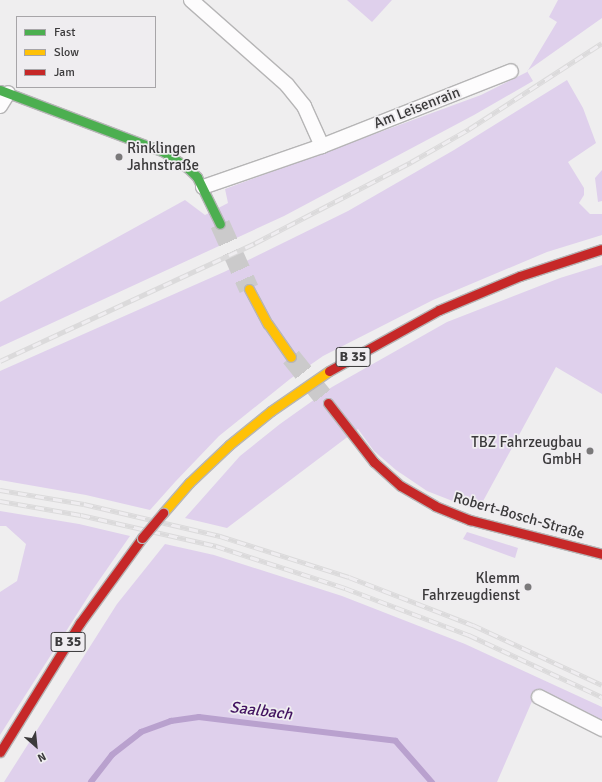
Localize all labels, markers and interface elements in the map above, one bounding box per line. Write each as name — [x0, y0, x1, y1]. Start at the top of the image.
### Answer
legend — [16, 16, 156, 88]
text: Fast — [54, 25, 75, 40]
text: Slow — [54, 45, 79, 60]
text: Jam — [54, 65, 75, 80]
street label: Am Leisenrain — [371, 83, 463, 133]
place label: Rinklingen Jahnstraße — [127, 139, 199, 174]
marker: Rinklingen Jahnstraße — [114, 152, 124, 162]
road number: B 35 — [335, 345, 371, 369]
place label: TBZ Fahrzeugbau GmbH — [471, 433, 582, 468]
marker: TBZ Fahrzeugbau GmbH — [585, 446, 595, 456]
street label: Robert-Bosch-Straße — [451, 489, 587, 543]
place label: Klemm Fahrzeugdienst — [422, 569, 520, 604]
marker: Klemm Fahrzeugdienst — [523, 582, 533, 592]
road number: B 35 — [50, 630, 86, 654]
water label: Saalbach — [229, 698, 293, 724]
north arrow — [16, 726, 56, 766]
text: N — [35, 750, 48, 765]

